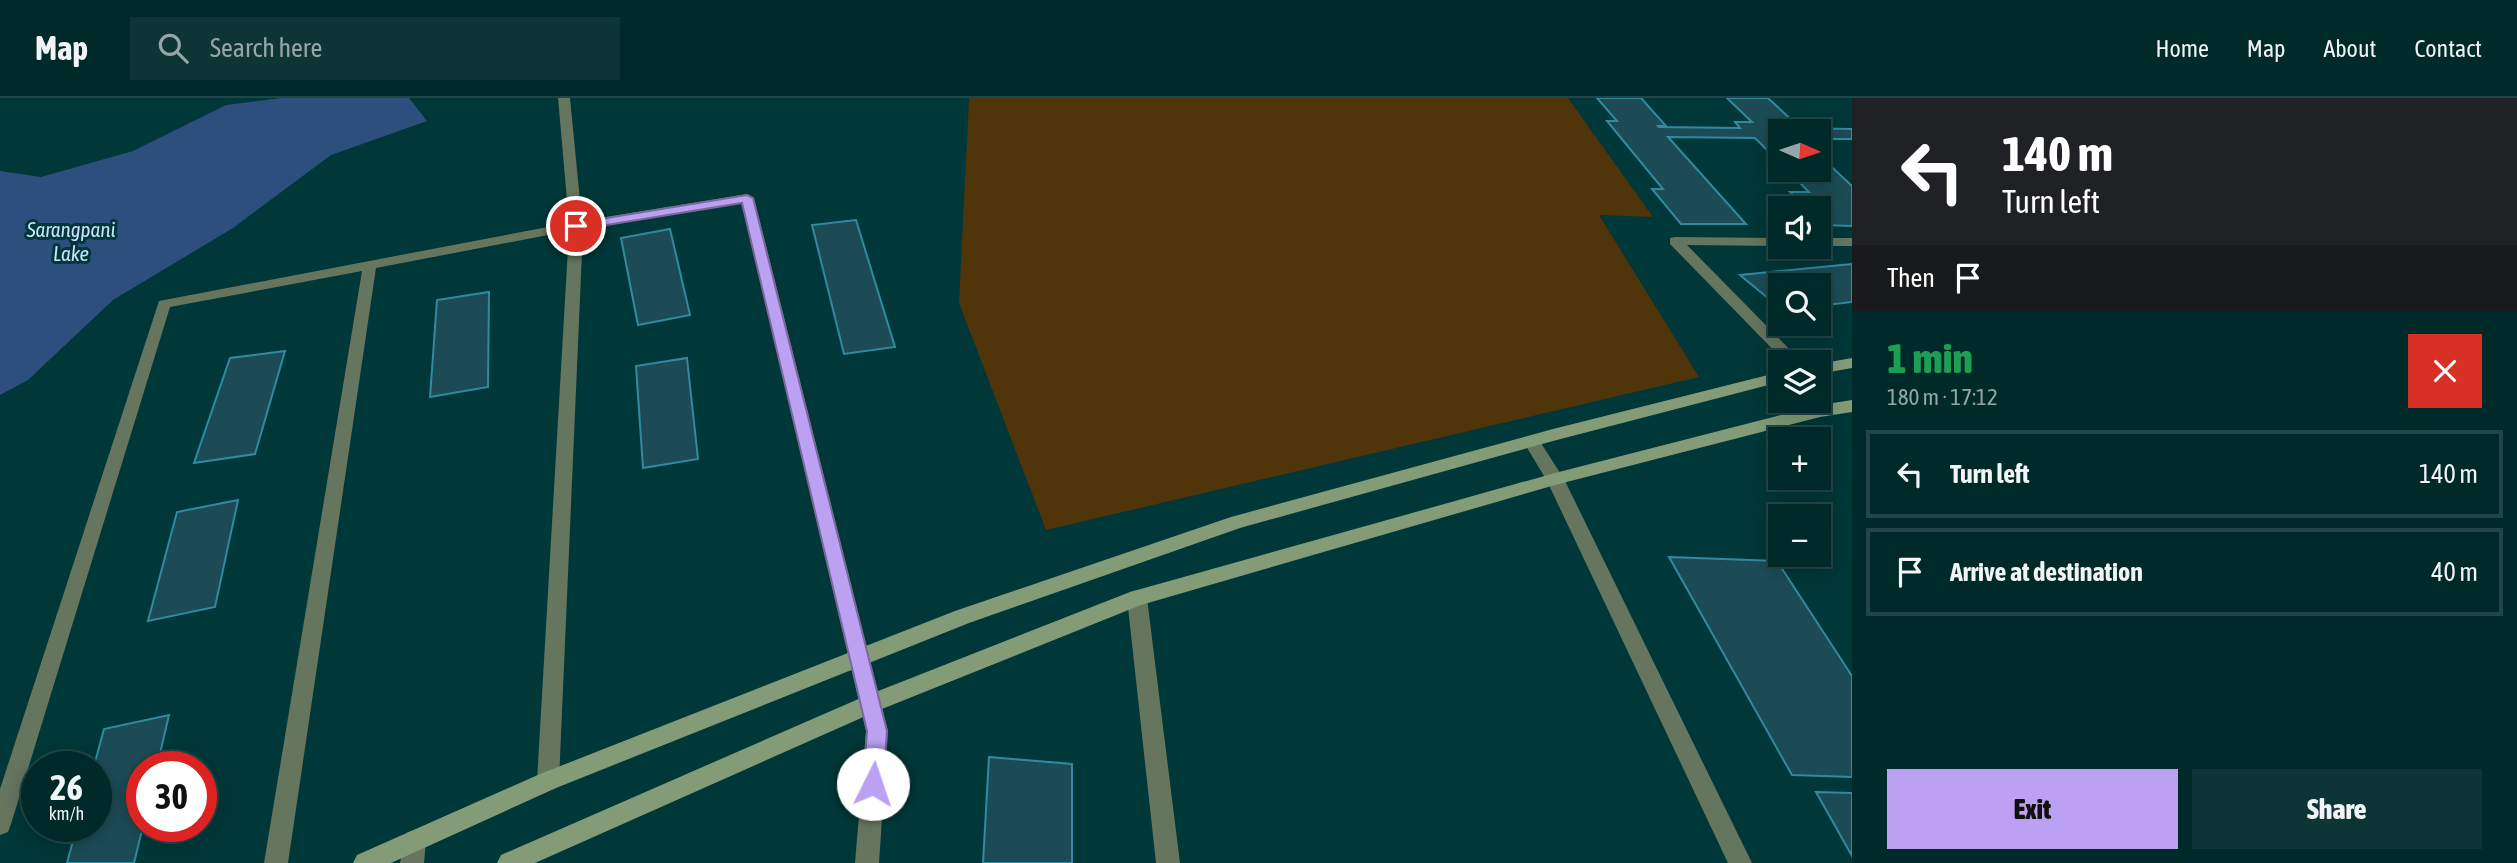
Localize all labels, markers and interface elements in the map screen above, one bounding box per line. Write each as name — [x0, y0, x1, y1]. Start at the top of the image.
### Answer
search box — [130, 17, 620, 80]
text: Map — [35, 29, 88, 67]
icon: search — [154, 29, 192, 67]
text: Search here — [210, 33, 322, 63]
text: Home — [2155, 35, 2209, 62]
text: Map — [2247, 35, 2285, 62]
text: About — [2323, 35, 2376, 62]
text: Contact — [2414, 35, 2482, 62]
north arrow — [1768, 119, 1830, 182]
map controls — [1768, 119, 1831, 567]
text: 140 m — [2002, 125, 2113, 181]
icon: left — [1887, 126, 1978, 217]
text: Turn left — [2002, 183, 2100, 220]
pin — [546, 196, 606, 256]
button: sound — [1768, 196, 1831, 259]
icon: arrive — [557, 207, 595, 245]
water label: Sarangpani Lake — [26, 217, 116, 265]
icon: arrive — [1949, 259, 1987, 297]
text: Then — [1887, 263, 1935, 293]
button: search — [1768, 273, 1831, 336]
text: 1 min — [1887, 334, 1973, 382]
button: close — [2408, 334, 2482, 408]
button: layers — [1768, 350, 1831, 413]
text: 180 m · 17:12 — [1887, 384, 1998, 410]
button: + — [1768, 427, 1831, 490]
icon: left — [1891, 455, 1929, 493]
text: Turn left — [1950, 459, 2030, 489]
text: 140 m — [2419, 459, 2478, 489]
button: − — [1768, 504, 1831, 567]
icon: arrive — [1891, 553, 1929, 591]
text: Arrive at destination — [1950, 557, 2143, 587]
text: 40 m — [2431, 557, 2478, 587]
position arrow — [836, 747, 910, 821]
speed limit sign: 30 — [126, 751, 217, 842]
text: 26 — [50, 767, 83, 807]
button: Exit — [1887, 769, 2178, 849]
button: Share — [2192, 769, 2482, 849]
text: km/h — [49, 803, 84, 824]

